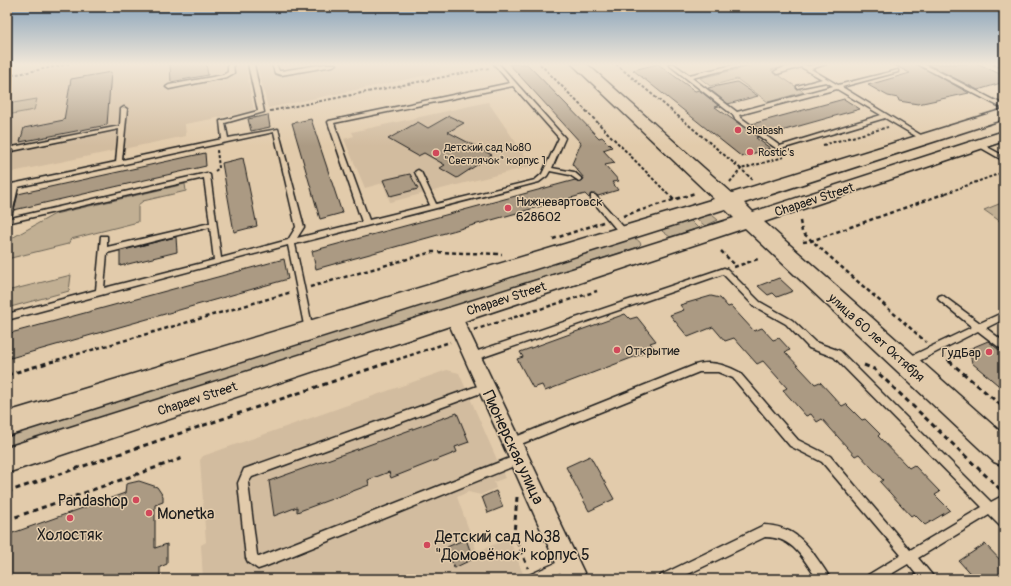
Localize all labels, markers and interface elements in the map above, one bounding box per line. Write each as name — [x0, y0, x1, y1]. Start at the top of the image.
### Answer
place label: Shabash — [746, 124, 783, 137]
marker: Shabash — [733, 125, 743, 135]
place label: Детский сад №80 "Светлячок" корпус 1 — [443, 141, 546, 167]
place label: Rostic's — [758, 146, 794, 159]
marker: Rostic's — [745, 147, 755, 157]
marker: Детский сад №80 "Светлячок" корпус 1 — [431, 148, 441, 158]
street label: Chapaev Street — [773, 179, 857, 220]
place label: Нижневартовск 628602 — [516, 194, 603, 225]
marker: Нижневартовск 628602 — [503, 203, 513, 213]
street label: Chapaev Street — [465, 278, 549, 319]
street label: улица 60 лет Октября — [824, 290, 928, 385]
place label: Открытие — [625, 343, 680, 359]
marker: Открытие — [612, 345, 622, 355]
place label: ГудБар — [941, 345, 981, 361]
marker: ГудБар — [984, 347, 994, 357]
street label: Chapaev Street — [156, 378, 240, 419]
street label: Пионерская улица — [478, 387, 548, 508]
place label: Pandashop — [58, 491, 128, 511]
marker: Pandashop — [131, 495, 141, 505]
place label: Monetka — [157, 504, 214, 524]
marker: Monetka — [144, 508, 154, 518]
marker: Холостяк — [65, 513, 75, 523]
place label: Холостяк — [37, 525, 103, 545]
place label: Детский сад №38 "Домовёнок" корпус 5 — [434, 527, 590, 565]
marker: Детский сад №38 "Домовёнок" корпус 5 — [422, 540, 432, 550]

